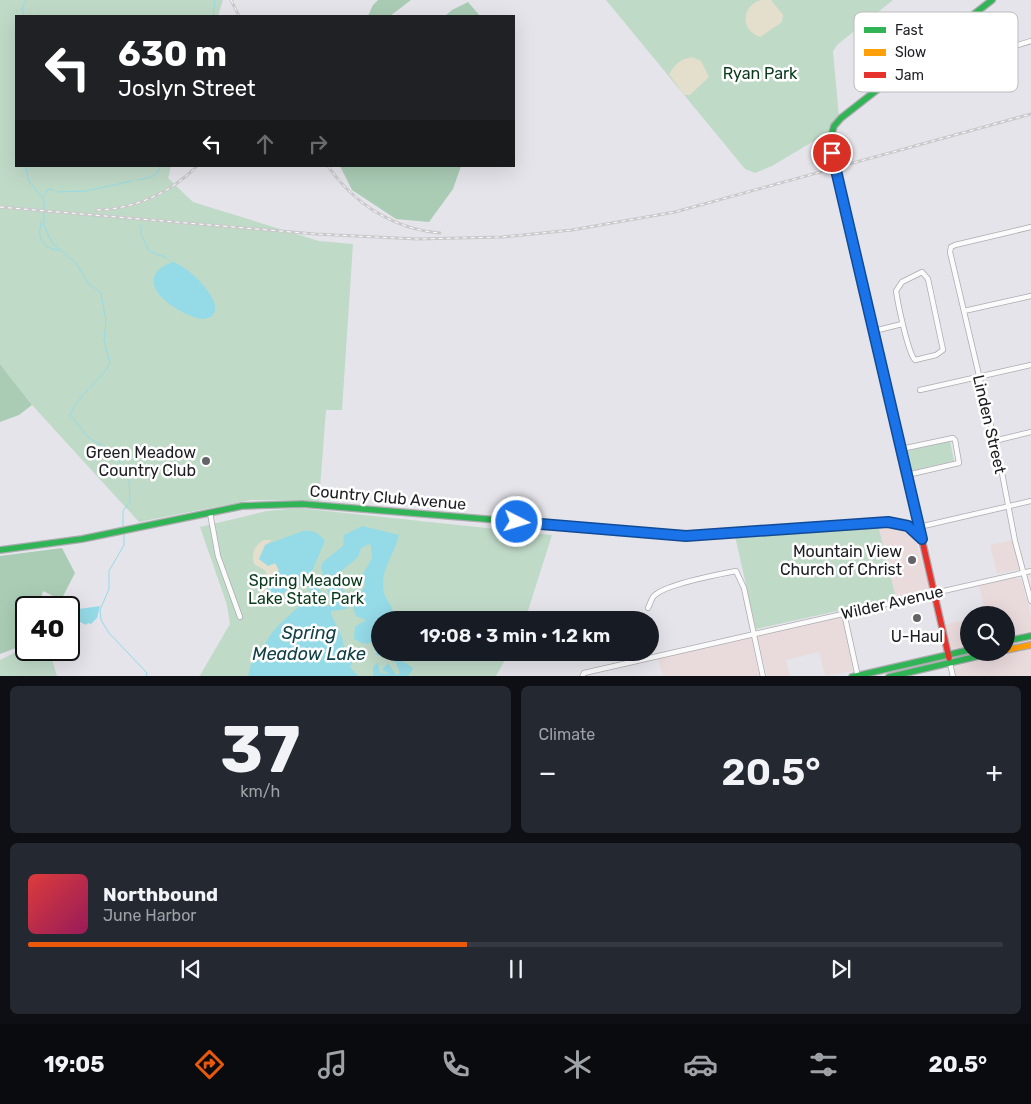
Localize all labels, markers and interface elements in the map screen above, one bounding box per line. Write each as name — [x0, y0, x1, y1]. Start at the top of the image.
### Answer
legend — [854, 12, 1018, 92]
text: Fast — [895, 22, 924, 39]
text: 630 m — [118, 33, 227, 75]
icon: left — [35, 35, 100, 100]
text: Slow — [895, 44, 926, 61]
park label: Ryan Park — [723, 64, 798, 83]
text: Jam — [895, 67, 924, 84]
text: Joslyn Street — [118, 75, 256, 102]
icon: left — [198, 130, 226, 158]
icon: ahead — [251, 130, 279, 158]
icon: right — [304, 130, 332, 158]
pin — [811, 132, 853, 174]
icon: arrive — [818, 139, 846, 167]
street label: Linden Street — [969, 373, 1010, 475]
place label: Green Meadow Country Club — [86, 443, 196, 480]
marker: Green Meadow Country Club — [200, 455, 212, 467]
street label: Country Club Avenue — [309, 481, 467, 514]
position arrow — [490, 495, 542, 547]
place label: Mountain View Church of Christ — [780, 542, 902, 579]
marker: Mountain View Church of Christ — [906, 554, 918, 566]
park label: Spring Meadow Lake State Park — [248, 571, 365, 608]
street label: Wilder Avenue — [839, 581, 945, 623]
speed limit sign: 40 — [15, 596, 80, 661]
map controls — [960, 606, 1015, 661]
button: search — [960, 606, 1015, 661]
marker: U-Haul — [911, 612, 923, 624]
water label: Spring Meadow Lake — [252, 622, 366, 665]
text: 19:08 · 3 min · 1.2 km — [420, 624, 610, 647]
place label: U-Haul — [891, 627, 943, 646]
text: 37 — [220, 711, 300, 788]
text: Climate — [539, 725, 595, 744]
text: 20.5° — [722, 749, 821, 795]
text: − — [539, 756, 557, 789]
text: + — [986, 756, 1003, 789]
text: km/h — [240, 782, 280, 801]
text: Northbound — [103, 883, 218, 906]
text: June Harbor — [103, 906, 196, 925]
icon: previous — [177, 955, 205, 983]
icon: pause — [502, 955, 530, 983]
icon: next — [827, 955, 855, 983]
icon: directions — [192, 1047, 227, 1082]
icon: music — [315, 1047, 350, 1082]
icon: phone — [438, 1047, 473, 1082]
icon: climate — [560, 1047, 595, 1082]
icon: car — [683, 1047, 718, 1082]
icon: filters — [806, 1047, 841, 1082]
text: 19:05 — [44, 1051, 105, 1078]
text: 20.5° — [929, 1051, 987, 1078]

